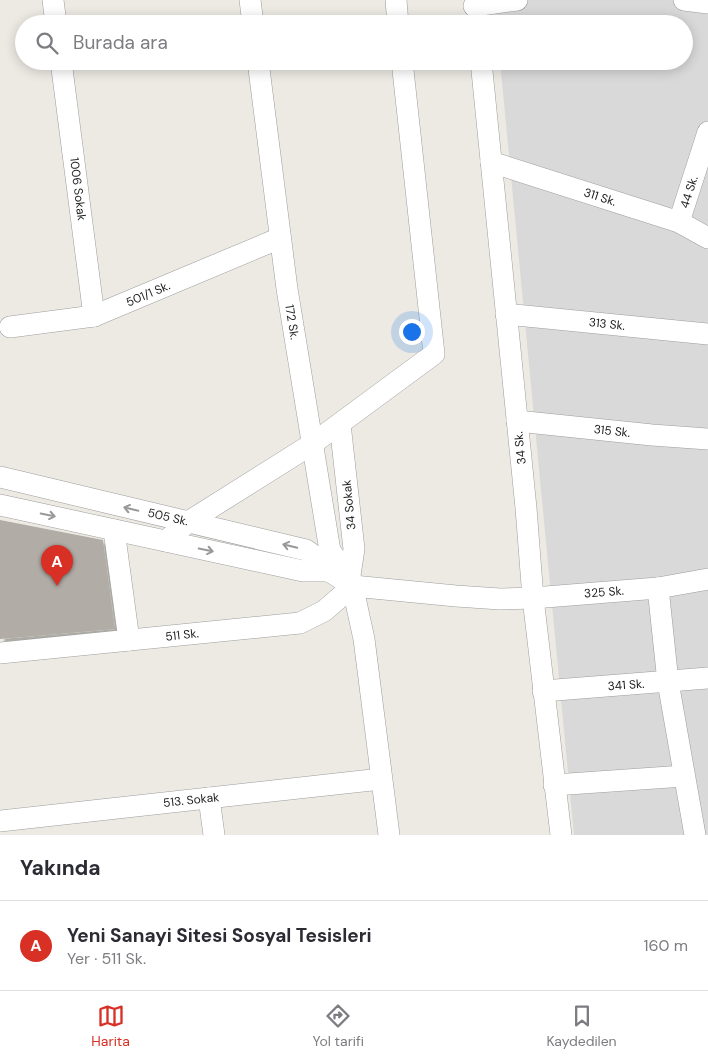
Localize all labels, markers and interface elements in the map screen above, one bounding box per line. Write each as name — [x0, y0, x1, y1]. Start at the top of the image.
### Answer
search box — [15, 15, 693, 70]
icon: search — [33, 29, 61, 57]
text: Burada ara — [73, 30, 168, 55]
street label: 1006 Sokak — [66, 156, 90, 222]
street label: 44 Sk. — [676, 174, 702, 210]
street label: 311 Sk. — [582, 184, 618, 210]
street label: 501/1 Sk. — [124, 278, 172, 310]
street label: 172 Sk. — [281, 303, 303, 341]
street label: 313 Sk. — [588, 314, 626, 334]
your location — [399, 319, 425, 345]
street label: 315 Sk. — [593, 421, 631, 441]
street label: 34 Sk. — [510, 431, 530, 465]
street label: 34 Sokak — [338, 479, 360, 531]
one-way arrow — [124, 504, 140, 513]
street label: 505 Sk. — [146, 505, 190, 529]
one-way arrow — [39, 511, 55, 521]
one-way arrow — [282, 541, 298, 550]
pin: A — [41, 545, 73, 586]
one-way arrow — [198, 546, 214, 555]
street label: 325 Sk. — [584, 583, 624, 601]
street label: 511 Sk. — [165, 625, 199, 645]
street label: 341 Sk. — [607, 676, 645, 694]
street label: 513. Sokak — [162, 789, 220, 811]
text: Yakında — [20, 854, 101, 882]
text: Yeni Sanayi Sitesi Sosyal Tesisleri — [67, 923, 372, 948]
text: A — [30, 935, 42, 956]
text: 160 m — [644, 935, 688, 956]
text: Yer · 511 Sk. — [67, 948, 146, 969]
tab: Harita — [91, 1002, 130, 1050]
tab: Yol tarifi — [313, 1002, 364, 1050]
tab: Kaydedilen — [547, 1002, 617, 1050]

